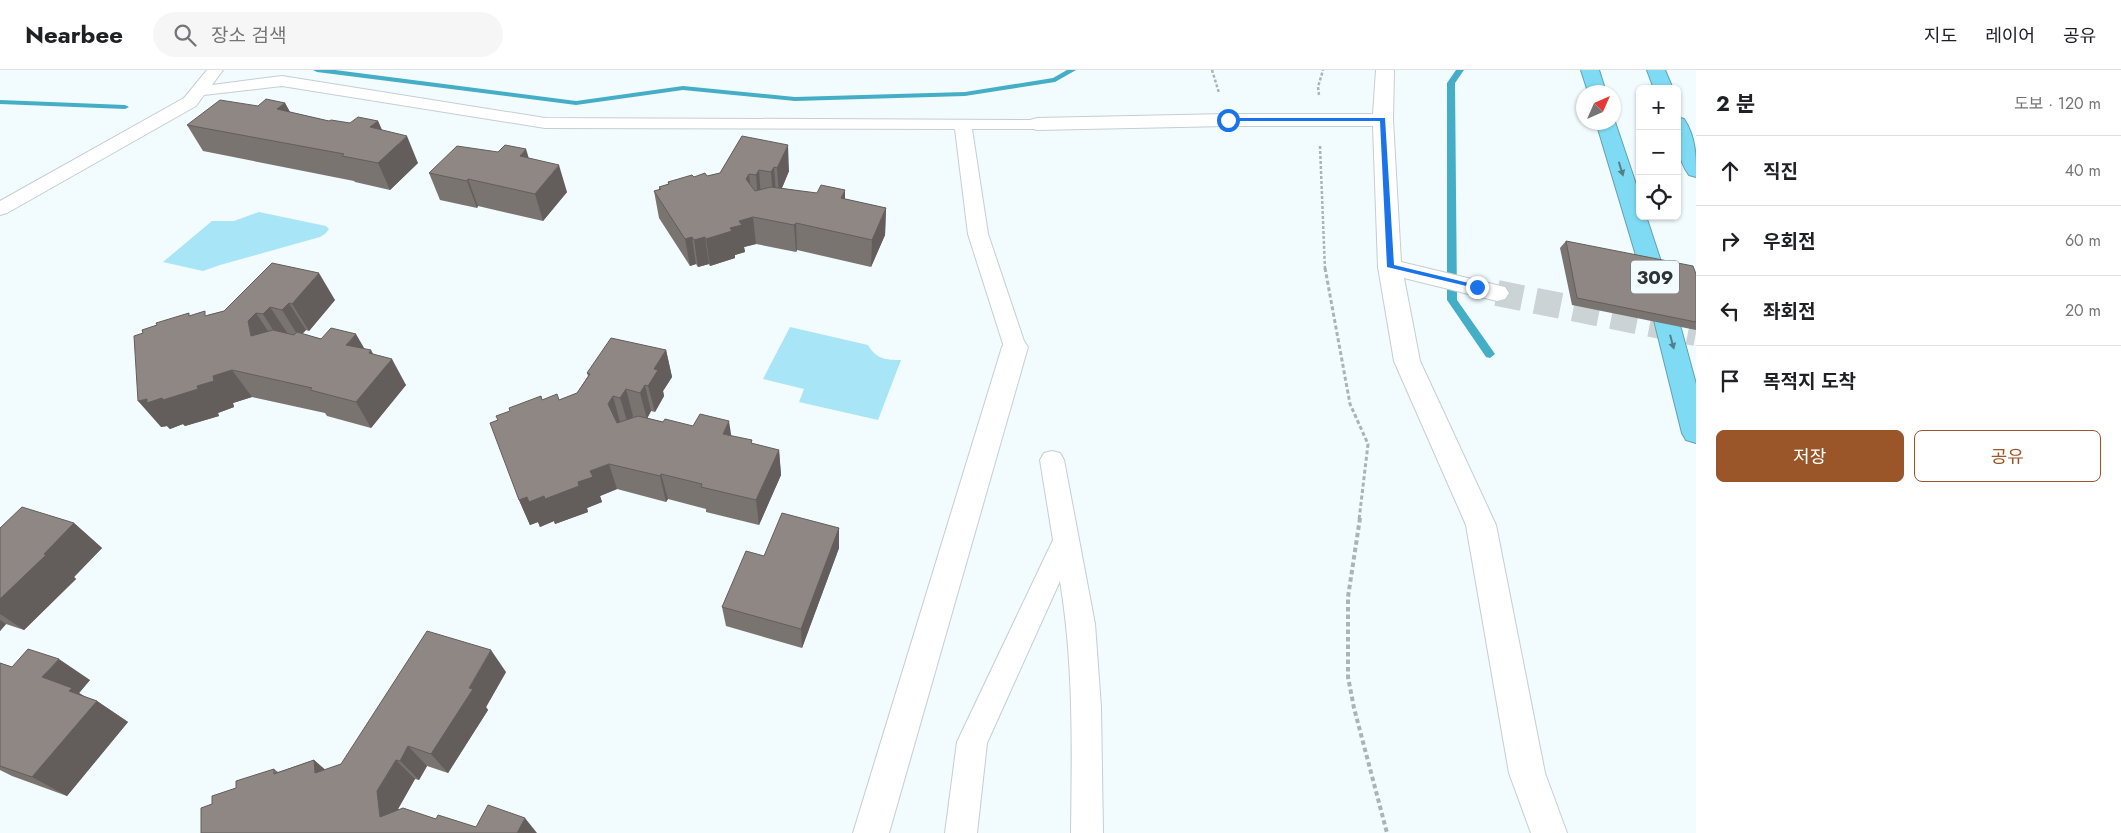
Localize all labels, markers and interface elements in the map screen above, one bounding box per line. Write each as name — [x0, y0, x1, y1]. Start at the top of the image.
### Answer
search box — [153, 12, 503, 57]
text: Nearbee — [25, 17, 123, 52]
icon: search — [171, 21, 199, 49]
text: 장소 검색 — [211, 22, 287, 49]
text: 지도 — [1924, 23, 1957, 49]
text: 레이어 — [1985, 23, 2035, 49]
text: 공유 — [2063, 23, 2096, 49]
north arrow — [1576, 85, 1621, 130]
map controls — [1636, 85, 1681, 220]
button: + — [1636, 85, 1681, 130]
text: 2 분 — [1716, 89, 1755, 119]
text: 도보 · 120 m — [2014, 92, 2101, 115]
route start — [1217, 109, 1240, 132]
button: − — [1636, 130, 1681, 175]
icon: ahead — [1716, 157, 1744, 185]
text: 직진 — [1763, 158, 1798, 185]
text: 40 m — [2065, 159, 2101, 182]
one-way arrow — [1617, 162, 1625, 177]
button: locate — [1636, 175, 1681, 220]
icon: right — [1716, 227, 1744, 255]
text: 우회전 — [1763, 228, 1815, 255]
text: 60 m — [2065, 229, 2101, 252]
road number: 309 — [1631, 260, 1679, 293]
route end — [1466, 276, 1489, 299]
icon: left — [1716, 297, 1744, 325]
text: 좌회전 — [1763, 298, 1815, 325]
text: 20 m — [2065, 299, 2101, 322]
one-way arrow — [1668, 334, 1676, 349]
icon: arrive — [1716, 367, 1744, 395]
text: 목적지 도착 — [1763, 368, 1856, 395]
button: 저장 — [1716, 430, 1904, 482]
button: 공유 — [1914, 430, 2101, 482]

